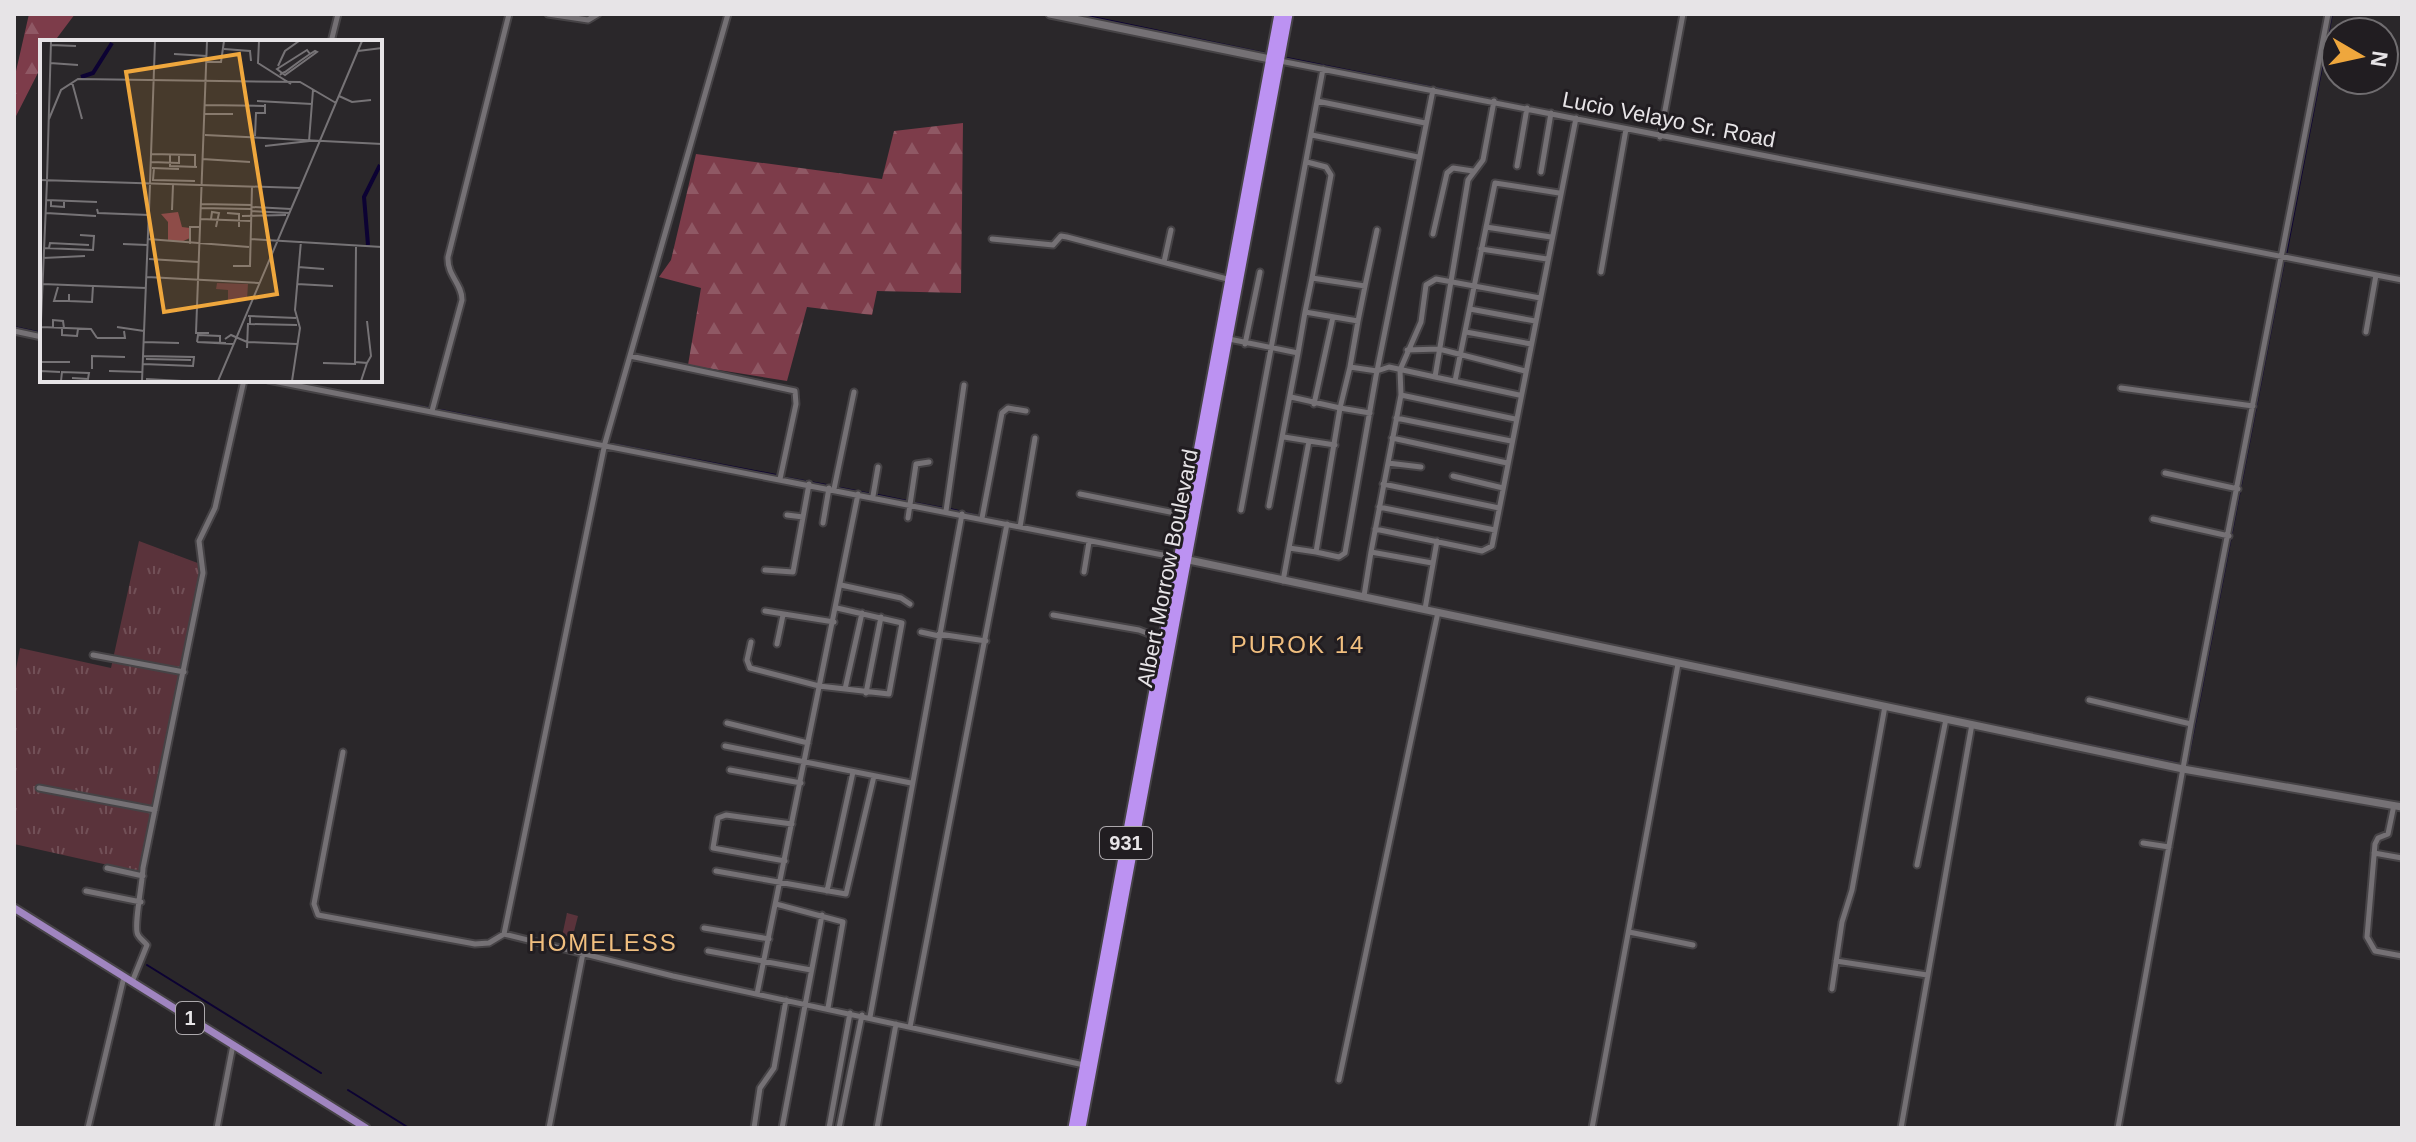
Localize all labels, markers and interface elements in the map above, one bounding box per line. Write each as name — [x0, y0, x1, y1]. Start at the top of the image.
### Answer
north arrow — [2320, 16, 2400, 96]
inset map — [40, 40, 382, 382]
text: N — [2366, 49, 2393, 69]
street label: Lucio Velayo Sr. Road — [1560, 87, 1778, 152]
street label: Albert Morrow Boulevard — [1132, 447, 1203, 689]
district label: PUROK 14 — [1231, 631, 1365, 658]
road number: 931 — [1100, 827, 1152, 859]
district label: HOMELESS — [528, 929, 678, 956]
road number: 1 — [176, 1002, 204, 1034]

